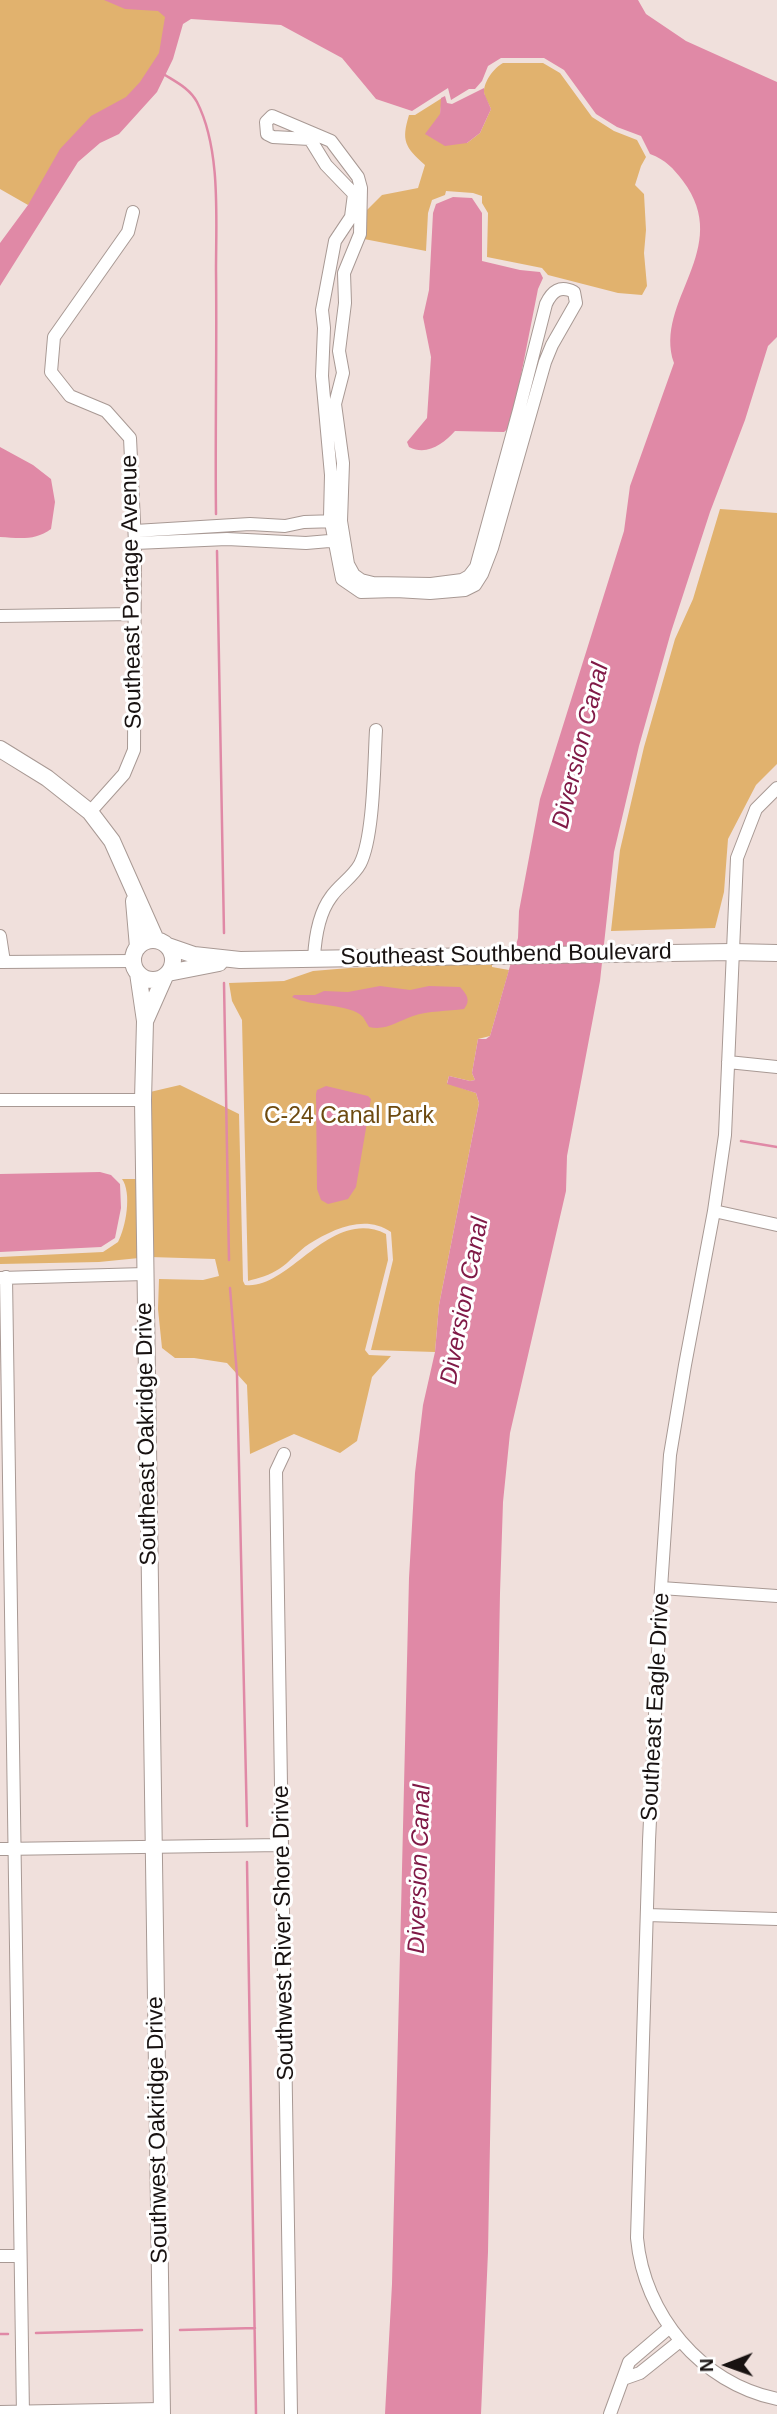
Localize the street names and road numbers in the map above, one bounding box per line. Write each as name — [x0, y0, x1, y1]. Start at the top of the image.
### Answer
street label: Southeast Portage Avenue — [116, 455, 148, 729]
street label: Southeast Southbend Boulevard — [340, 938, 672, 972]
street label: Southeast Oakridge Drive — [131, 1302, 163, 1566]
street label: Southeast Eagle Drive — [636, 1592, 676, 1822]
street label: Southwest River Shore Drive — [268, 1785, 300, 2081]
street label: Southwest Oakridge Drive — [142, 1996, 174, 2264]

